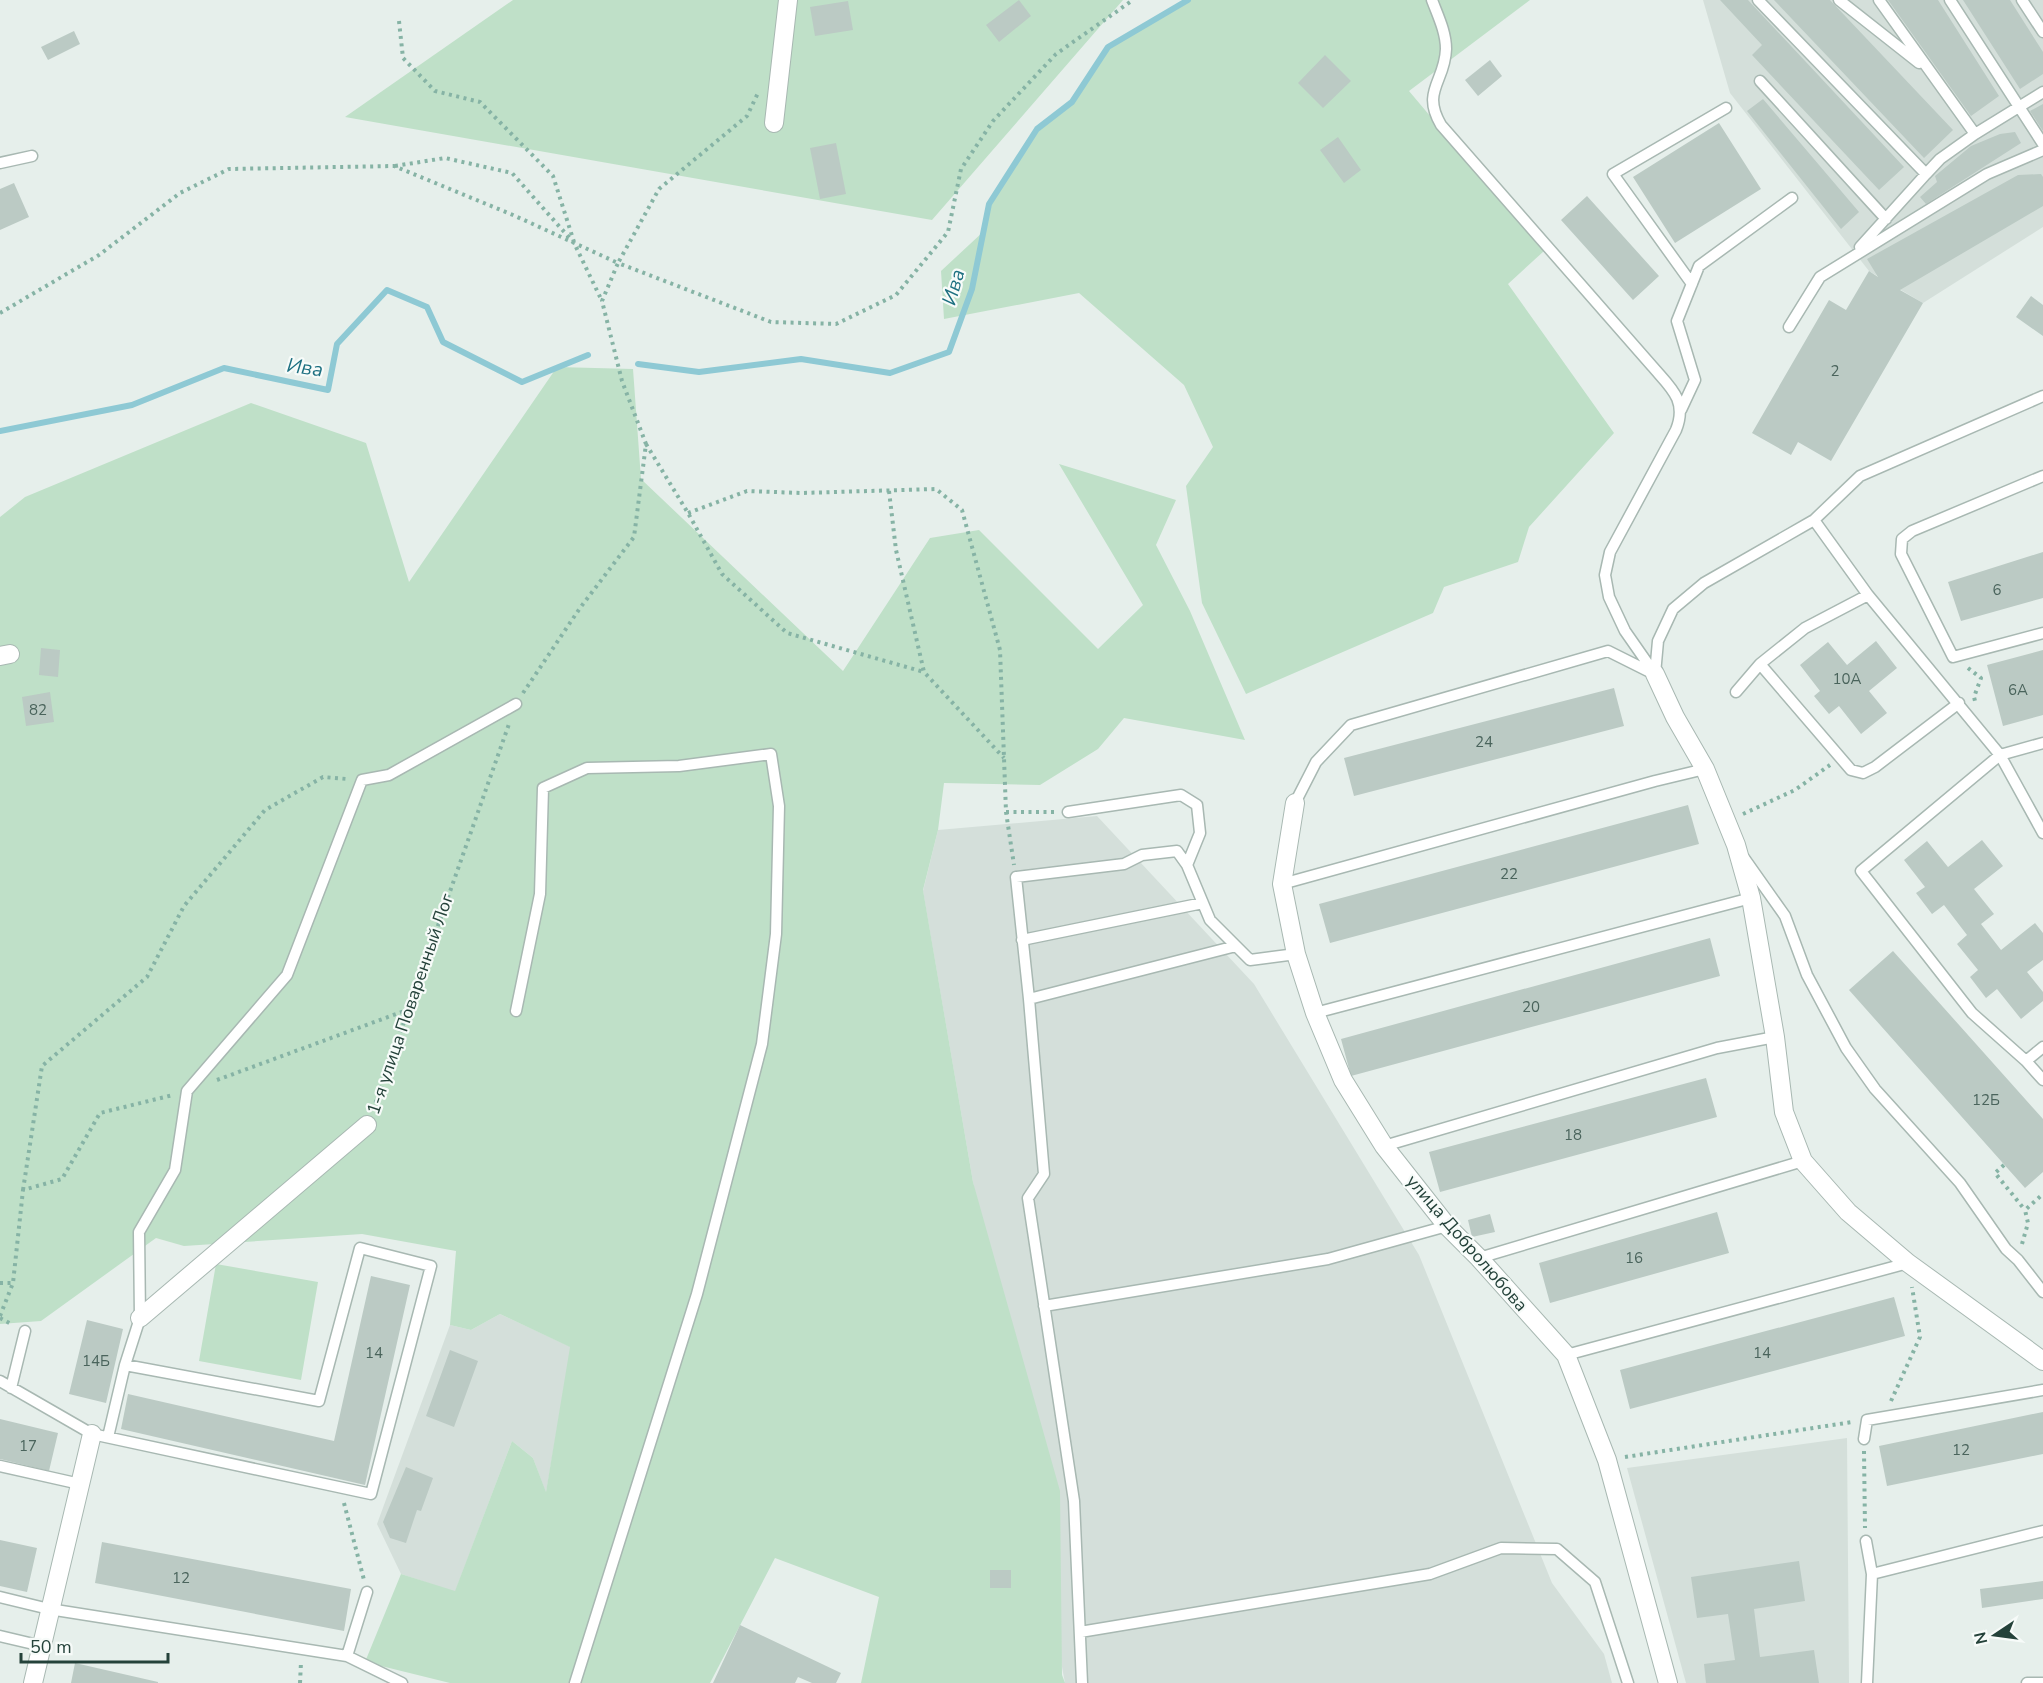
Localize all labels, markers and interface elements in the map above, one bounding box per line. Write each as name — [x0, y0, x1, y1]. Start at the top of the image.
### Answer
water label: Ива — [935, 266, 971, 308]
water label: Ива — [285, 352, 325, 383]
house number: 2 — [1830, 361, 1840, 381]
house number: 6 — [1992, 580, 2002, 600]
house number: 10А — [1833, 669, 1862, 689]
house number: 6А — [2008, 680, 2028, 700]
house number: 82 — [29, 700, 47, 720]
house number: 24 — [1475, 732, 1493, 752]
house number: 22 — [1500, 864, 1518, 884]
street label: 1-я улица Поваренный Лог — [361, 890, 459, 1118]
house number: 20 — [1522, 997, 1540, 1017]
house number: 12Б — [1972, 1090, 2000, 1110]
house number: 18 — [1564, 1125, 1582, 1145]
street label: улица Добролюбова — [1401, 1169, 1533, 1317]
house number: 16 — [1625, 1248, 1643, 1268]
house number: 14 — [365, 1343, 383, 1363]
house number: 14 — [1753, 1343, 1771, 1363]
house number: 14Б — [82, 1351, 110, 1371]
house number: 17 — [19, 1436, 37, 1456]
house number: 12 — [1952, 1440, 1970, 1460]
house number: 12 — [172, 1568, 190, 1588]
north arrow — [1965, 1605, 2025, 1665]
scale bar — [21, 1626, 168, 1664]
text: N — [1969, 1630, 1993, 1646]
text: 50 m — [30, 1635, 72, 1659]

